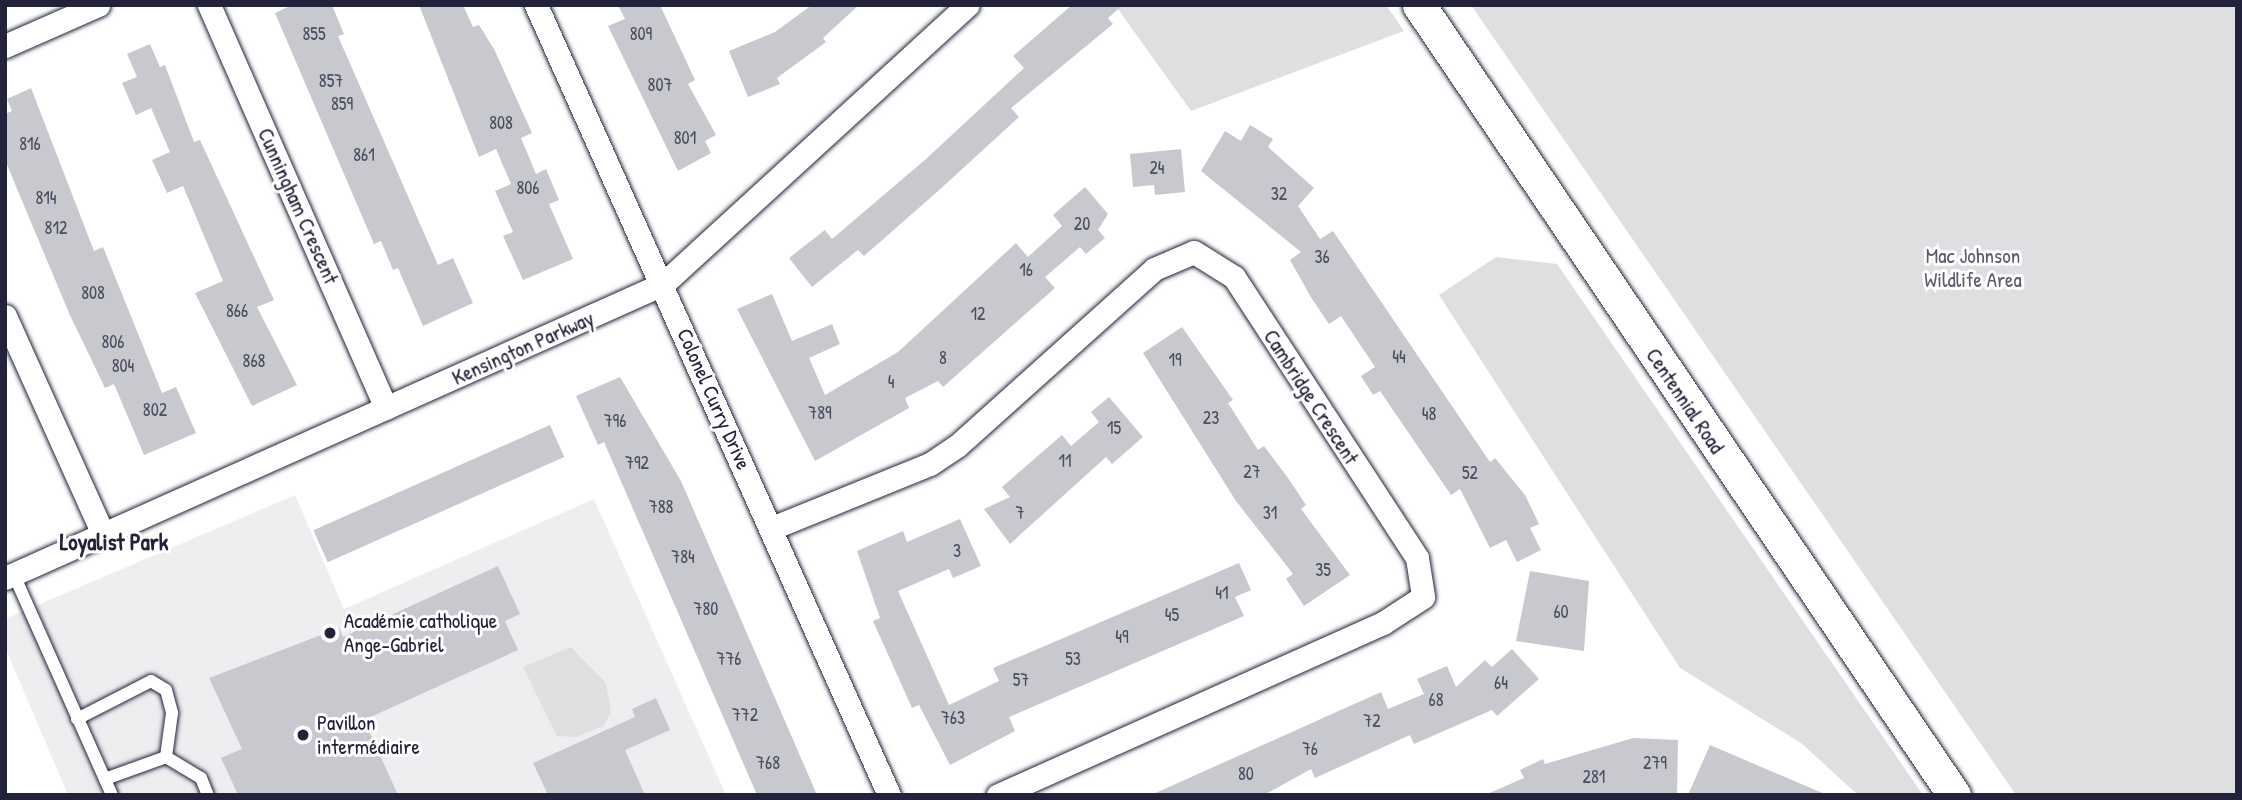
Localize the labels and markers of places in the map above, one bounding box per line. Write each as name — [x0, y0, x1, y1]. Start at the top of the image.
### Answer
place label: Académie catholique Ange-Gabriel — [344, 608, 497, 658]
marker: Académie catholique Ange-Gabriel — [322, 625, 338, 641]
place label: Pavillon intermédiaire — [317, 710, 420, 760]
marker: Pavillon intermédiaire — [295, 727, 311, 743]

